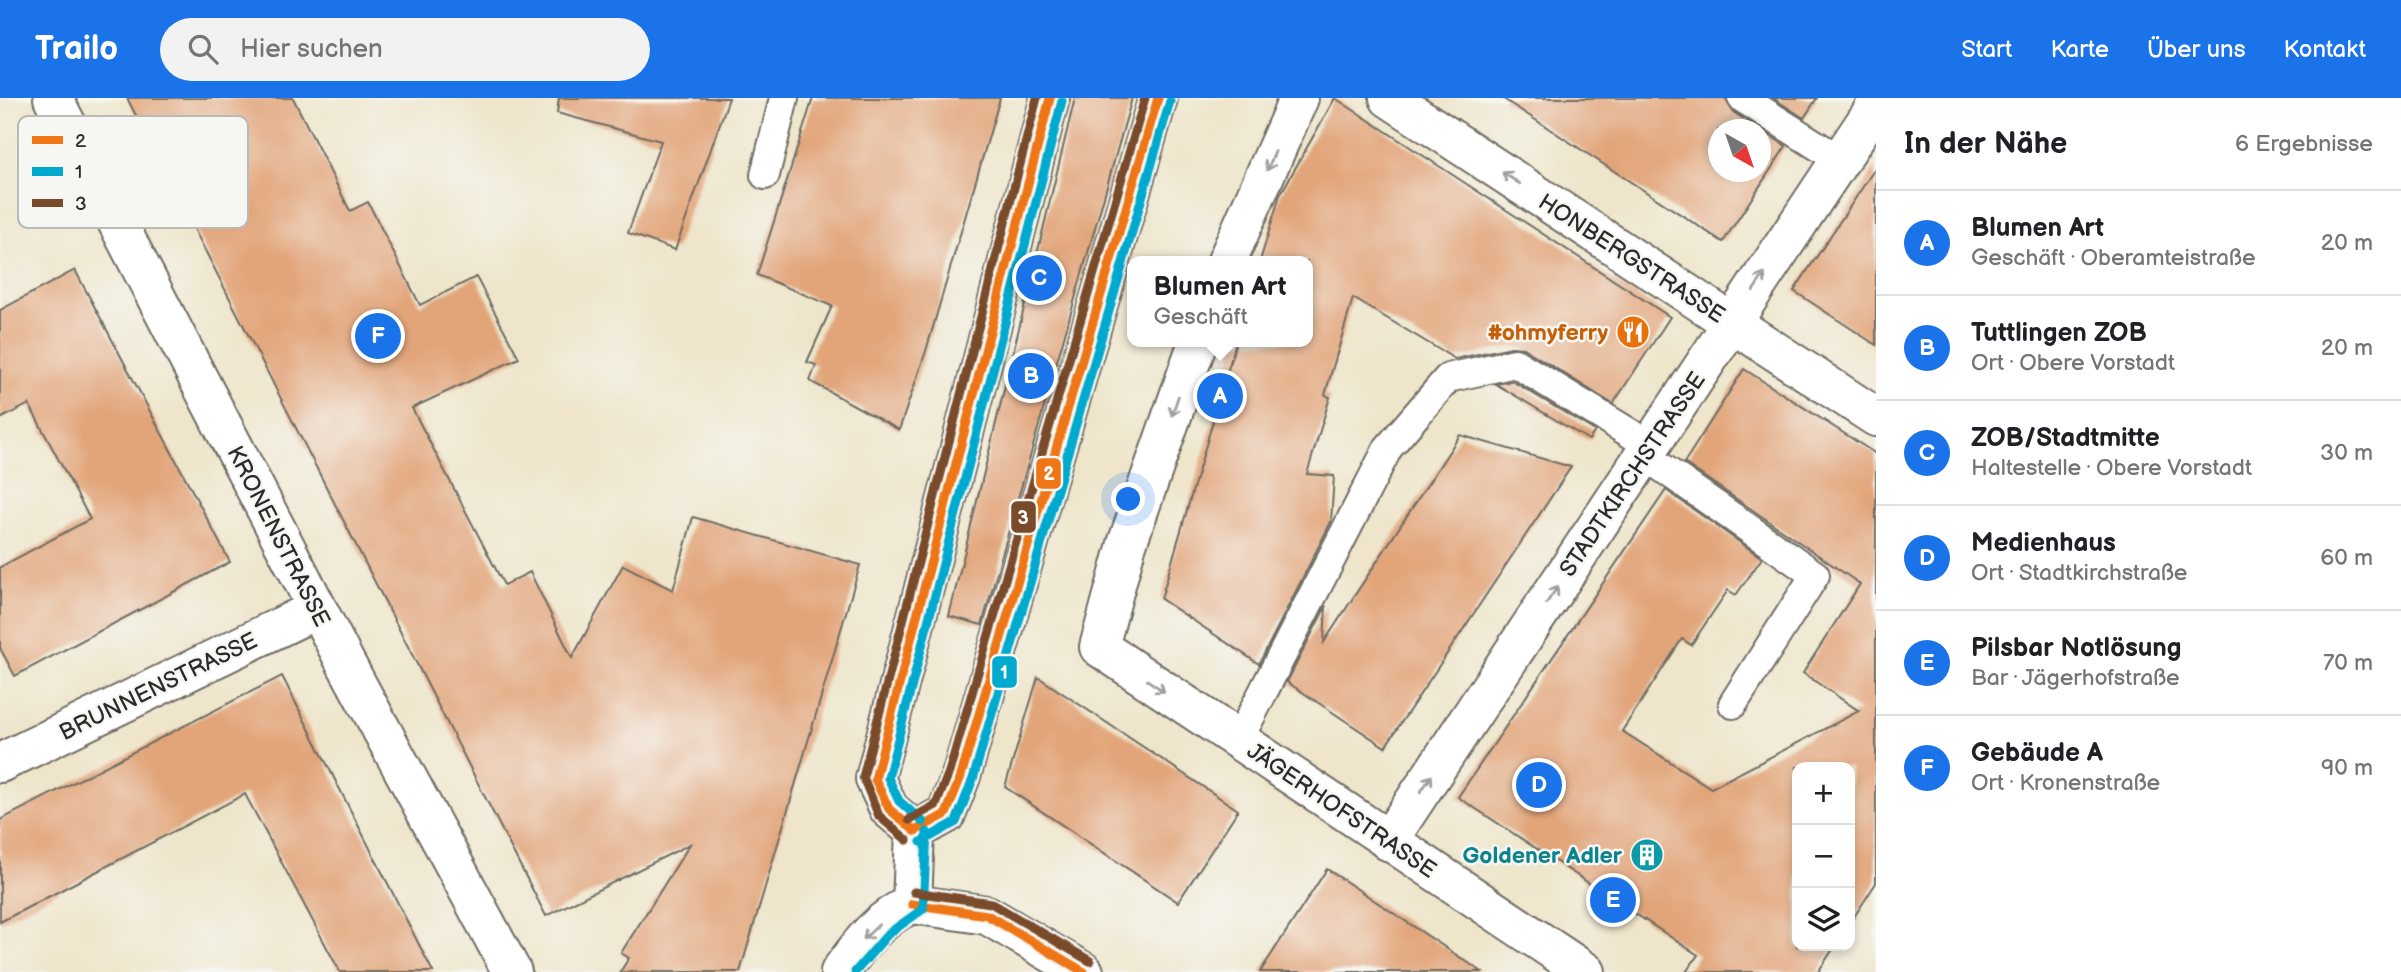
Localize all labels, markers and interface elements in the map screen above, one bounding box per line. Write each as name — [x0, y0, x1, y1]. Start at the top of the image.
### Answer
search box — [160, 18, 650, 81]
text: Trailo — [35, 29, 118, 69]
icon: search — [184, 30, 222, 68]
text: Hier suchen — [240, 34, 383, 65]
text: Start — [1961, 35, 2012, 64]
text: Karte — [2050, 35, 2109, 64]
text: Über uns — [2147, 35, 2246, 64]
text: Kontakt — [2284, 35, 2366, 64]
legend — [18, 116, 248, 228]
north arrow — [1708, 119, 1771, 182]
text: In der Nähe — [1904, 126, 2067, 162]
text: 2 — [75, 130, 87, 153]
text: 6 Ergebnisse — [2235, 130, 2373, 158]
one-way arrow — [1264, 149, 1277, 171]
text: 1 — [75, 161, 82, 184]
one-way arrow — [1502, 171, 1521, 185]
street label: HONBERGSTRASSE — [1533, 188, 1730, 330]
text: 3 — [75, 193, 87, 216]
text: Blumen Art — [1971, 213, 2104, 244]
text: A — [1920, 229, 1934, 257]
text: 20 m — [2321, 229, 2373, 257]
text: Geschäft · Oberamteistraße — [1971, 244, 2256, 272]
pin: C — [1016, 252, 1062, 304]
popup — [1127, 256, 1313, 347]
text: Blumen Art — [1153, 272, 1287, 303]
one-way arrow — [1752, 273, 1766, 293]
text: Geschäft — [1153, 303, 1248, 331]
pin: F — [355, 310, 401, 362]
restaurant icon: #ohmyferry — [1614, 313, 1652, 351]
text: Tuttlingen ZOB — [1971, 318, 2147, 349]
place label: #ohmyferry — [1487, 319, 1608, 347]
text: B — [1919, 334, 1935, 362]
text: 20 m — [2321, 334, 2373, 362]
text: Ort · Obere Vorstadt — [1971, 349, 2175, 377]
pin: B — [1008, 350, 1054, 402]
street label: STADTKIRCHSTRASSE — [1554, 367, 1712, 582]
pin: A — [1197, 370, 1243, 422]
one-way arrow — [1168, 395, 1180, 417]
text: ZOB/Stadtmitte — [1971, 423, 2160, 454]
text: C — [1919, 439, 1935, 467]
text: 30 m — [2320, 439, 2373, 467]
street label: KRONENSTRASSE — [220, 441, 336, 632]
text: Haltestelle · Obere Vorstadt — [1971, 454, 2252, 482]
line badge: 2 — [1035, 457, 1062, 490]
text: 2 — [1043, 463, 1055, 486]
your location — [1111, 482, 1145, 516]
line badge: 3 — [1010, 500, 1037, 534]
text: 3 — [1017, 507, 1029, 530]
text: Medienhaus — [1971, 528, 2116, 559]
text: D — [1919, 544, 1935, 572]
text: 60 m — [2320, 544, 2373, 572]
text: Ort · Stadtkirchstraße — [1971, 559, 2187, 587]
one-way arrow — [1545, 585, 1559, 605]
street label: BRUNNENSTRASSE — [55, 627, 262, 747]
text: Pilsbar Notlösung — [1971, 633, 2182, 664]
text: E — [1920, 649, 1934, 677]
text: 70 m — [2323, 649, 2373, 677]
line badge: 1 — [991, 655, 1018, 689]
text: 1 — [1000, 662, 1008, 685]
text: Bar · Jägerhofstraße — [1971, 664, 2180, 692]
one-way arrow — [1145, 679, 1165, 693]
street label: JÄGERHOFSTRASSE — [1242, 737, 1441, 884]
text: Gebäude A — [1971, 738, 2103, 769]
text: F — [1920, 754, 1934, 782]
text: 90 m — [2321, 754, 2373, 782]
pin: D — [1516, 759, 1562, 811]
map controls — [1792, 762, 1855, 951]
button: + — [1792, 762, 1855, 825]
text: Ort · Kronenstraße — [1971, 769, 2160, 797]
one-way arrow — [1418, 775, 1433, 794]
button: − — [1792, 825, 1855, 888]
building icon: Goldener Adler — [1628, 836, 1666, 874]
place label: Goldener Adler — [1462, 842, 1623, 870]
pin: E — [1590, 874, 1636, 926]
button: layers — [1792, 888, 1855, 951]
one-way arrow — [863, 924, 880, 941]

